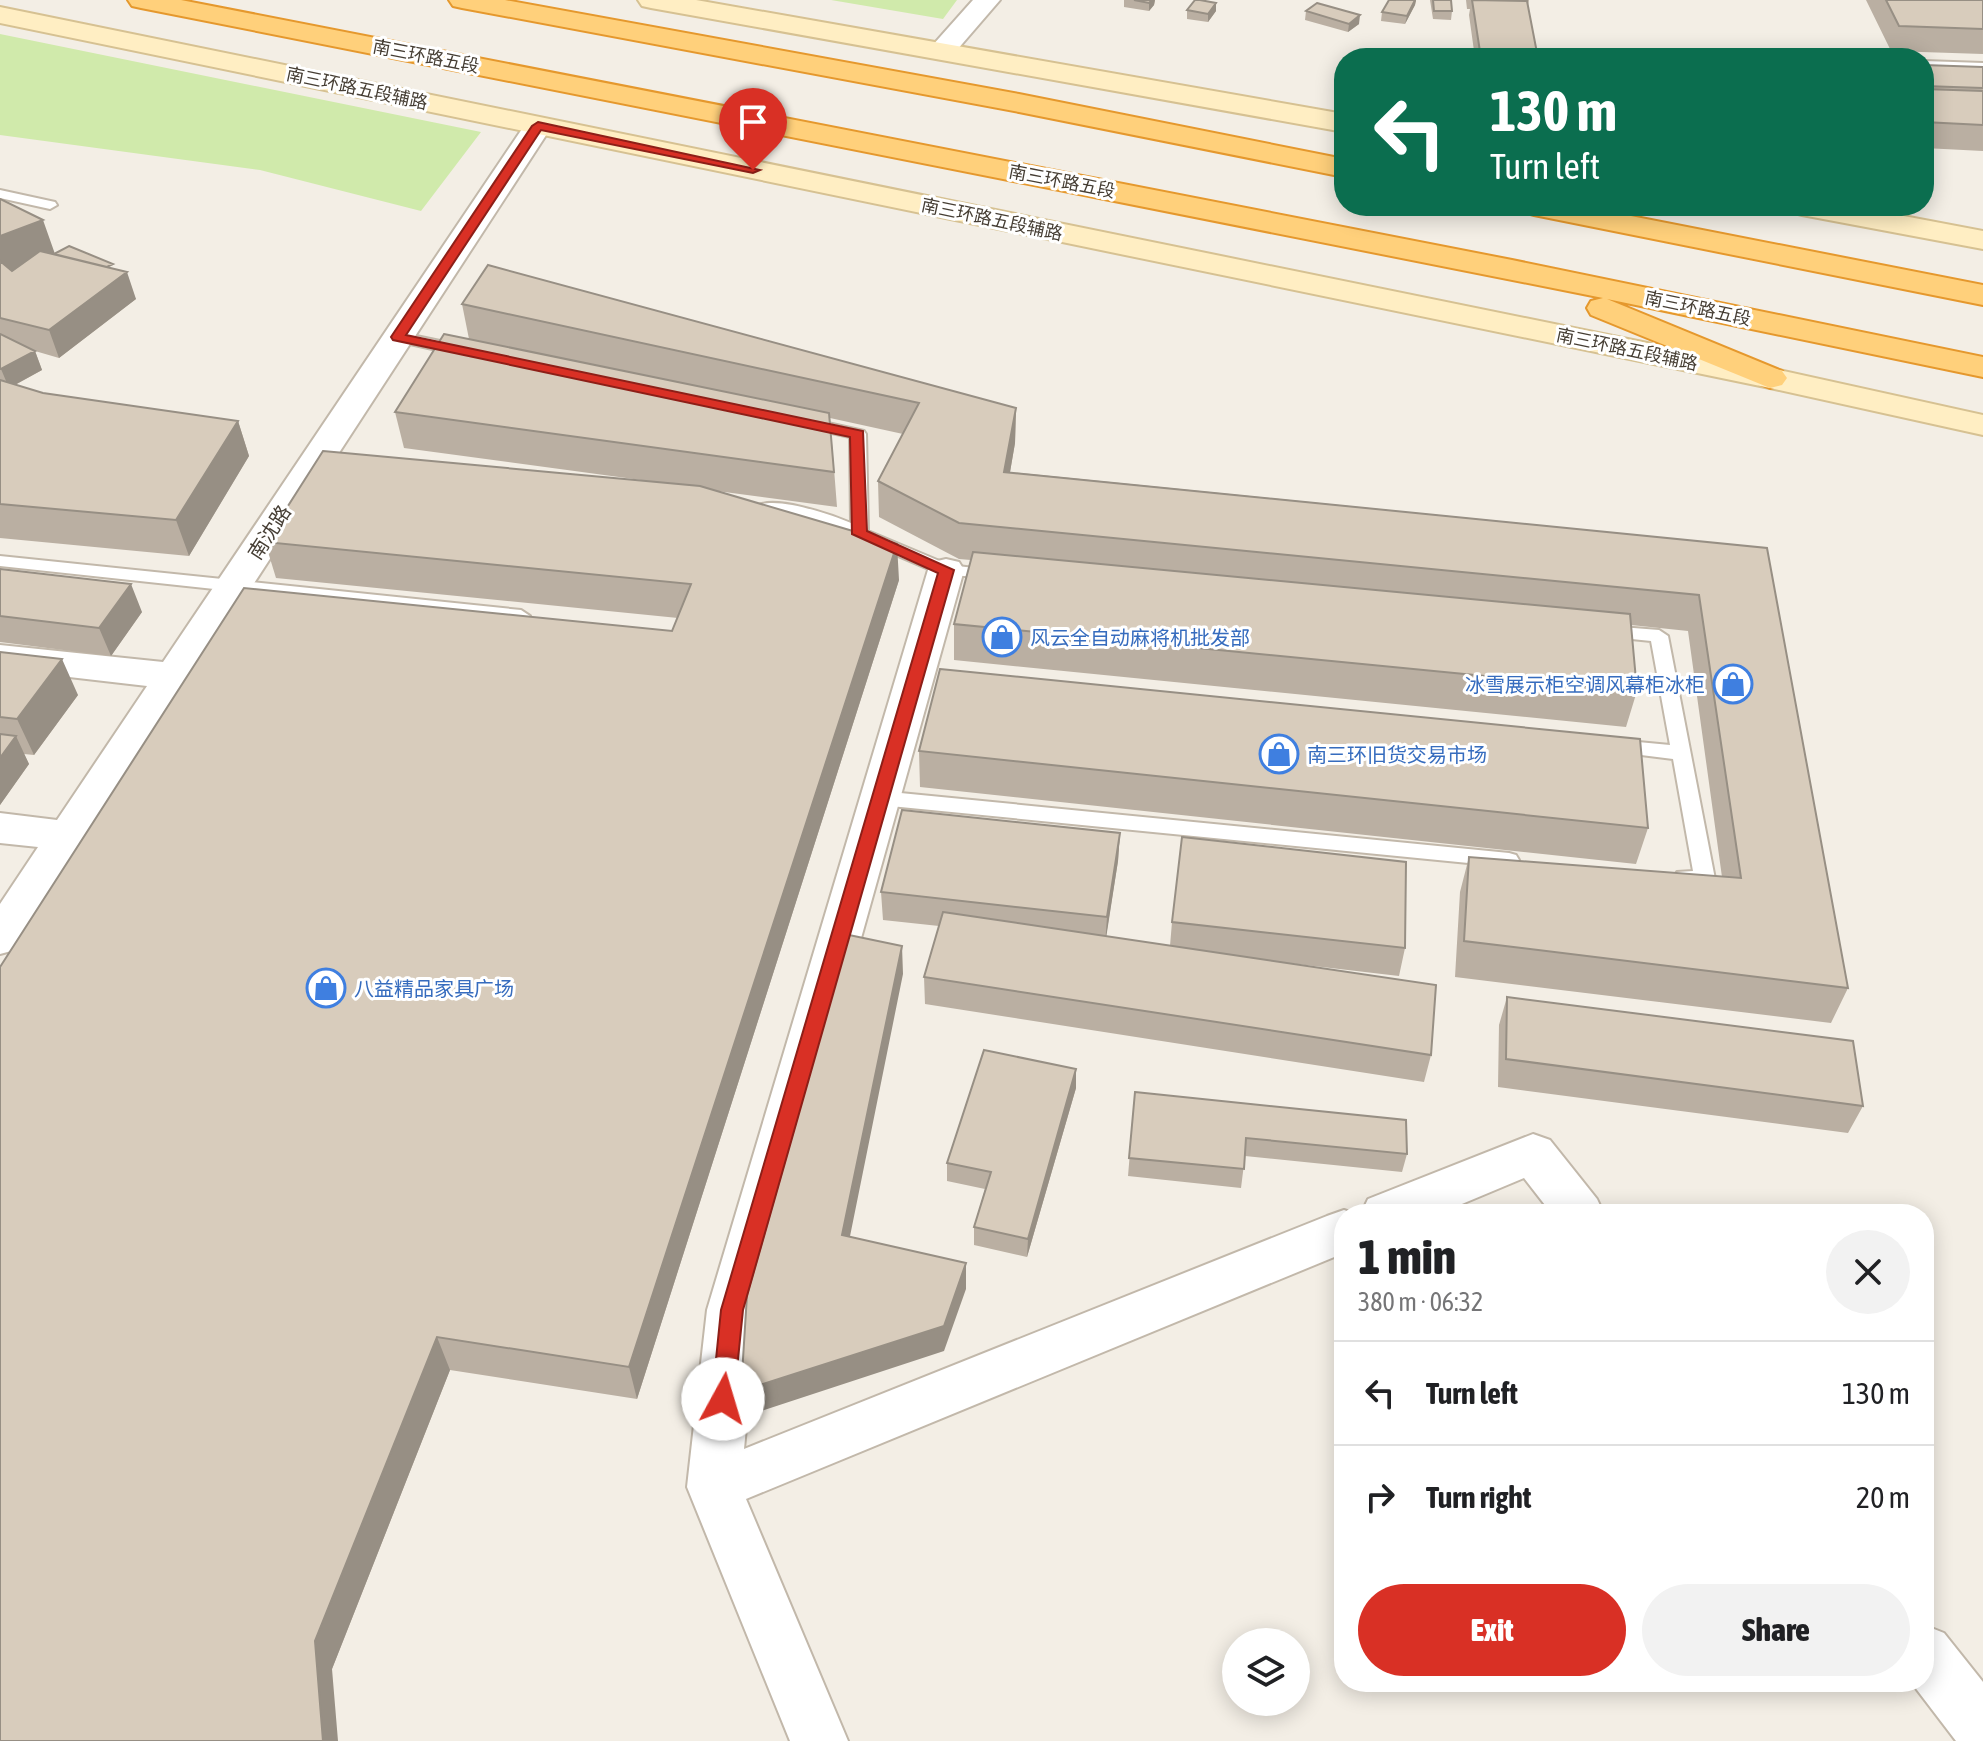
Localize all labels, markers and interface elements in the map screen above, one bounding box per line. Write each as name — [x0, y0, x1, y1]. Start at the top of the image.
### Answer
street label: 南三环路五段 — [371, 35, 481, 77]
street label: 南三环路五段辅路 — [284, 63, 430, 113]
text: 130 m — [1490, 79, 1617, 143]
icon: left — [1358, 80, 1462, 184]
pin — [719, 88, 787, 170]
icon: arrive — [731, 100, 775, 144]
text: Turn left — [1490, 145, 1600, 187]
street label: 南三环路五段 — [1007, 160, 1117, 202]
street label: 南三环路五段辅路 — [919, 194, 1065, 244]
street label: 南三环路五段 — [1643, 287, 1753, 329]
street label: 南三环路五段辅路 — [1554, 324, 1700, 374]
street label: 南沈路 — [243, 501, 295, 563]
shop icon: 风云全自动麻将机批发部 — [981, 616, 1023, 658]
place label: 风云全自动麻将机批发部 — [1030, 626, 1250, 649]
shop icon: 冰雪展示柜空调风幕柜冰柜 — [1712, 663, 1754, 705]
place label: 冰雪展示柜空调风幕柜冰柜 — [1465, 673, 1705, 696]
shop icon: 南三环旧货交易市场 — [1258, 733, 1300, 775]
place label: 南三环旧货交易市场 — [1307, 743, 1487, 766]
shop icon: 八益精品家具广场 — [305, 967, 347, 1009]
place label: 八益精品家具广场 — [354, 977, 514, 1000]
text: 1 min — [1358, 1229, 1456, 1284]
button: close — [1826, 1230, 1910, 1314]
text: 380 m · 06:32 — [1358, 1287, 1483, 1317]
position arrow — [681, 1357, 765, 1441]
icon: left — [1358, 1371, 1402, 1415]
text: Turn left — [1426, 1376, 1518, 1410]
text: 130 m — [1842, 1376, 1910, 1410]
icon: right — [1358, 1475, 1402, 1519]
text: Turn right — [1426, 1480, 1532, 1514]
text: 20 m — [1856, 1480, 1910, 1514]
button: Exit — [1358, 1584, 1626, 1676]
button: Share — [1642, 1584, 1910, 1676]
map controls — [1222, 1628, 1310, 1716]
button: layers — [1222, 1628, 1310, 1716]

